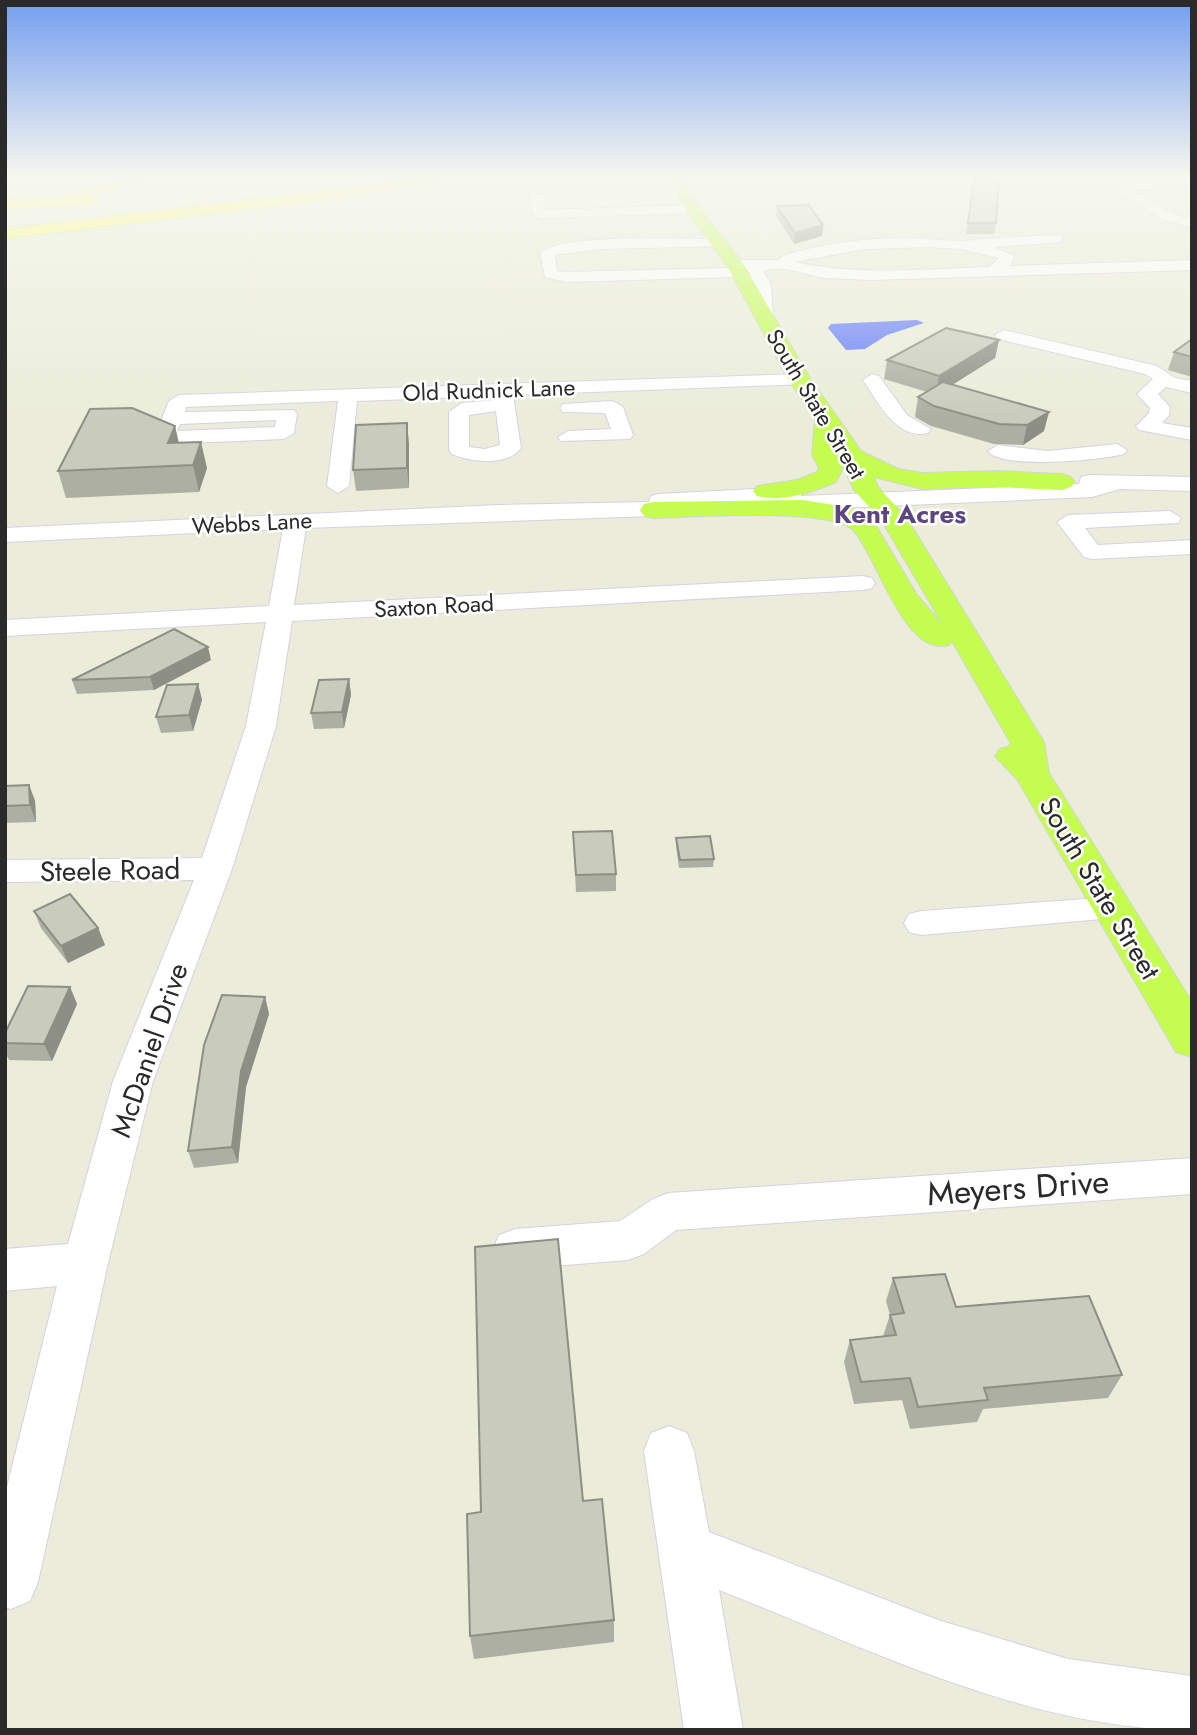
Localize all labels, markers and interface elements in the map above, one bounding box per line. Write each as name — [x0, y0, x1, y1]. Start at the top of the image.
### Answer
street label: South State Street — [758, 322, 875, 486]
street label: Old Rudnick Lane — [402, 370, 576, 410]
district label: Kent Acres — [834, 495, 966, 533]
street label: Webbs Lane — [191, 503, 313, 543]
street label: Saxton Road — [373, 586, 495, 626]
street label: South State Street — [1029, 789, 1171, 988]
street label: Steele Road — [39, 849, 181, 892]
street label: McDaniel Drive — [100, 957, 198, 1143]
street label: Meyers Drive — [926, 1158, 1111, 1217]

